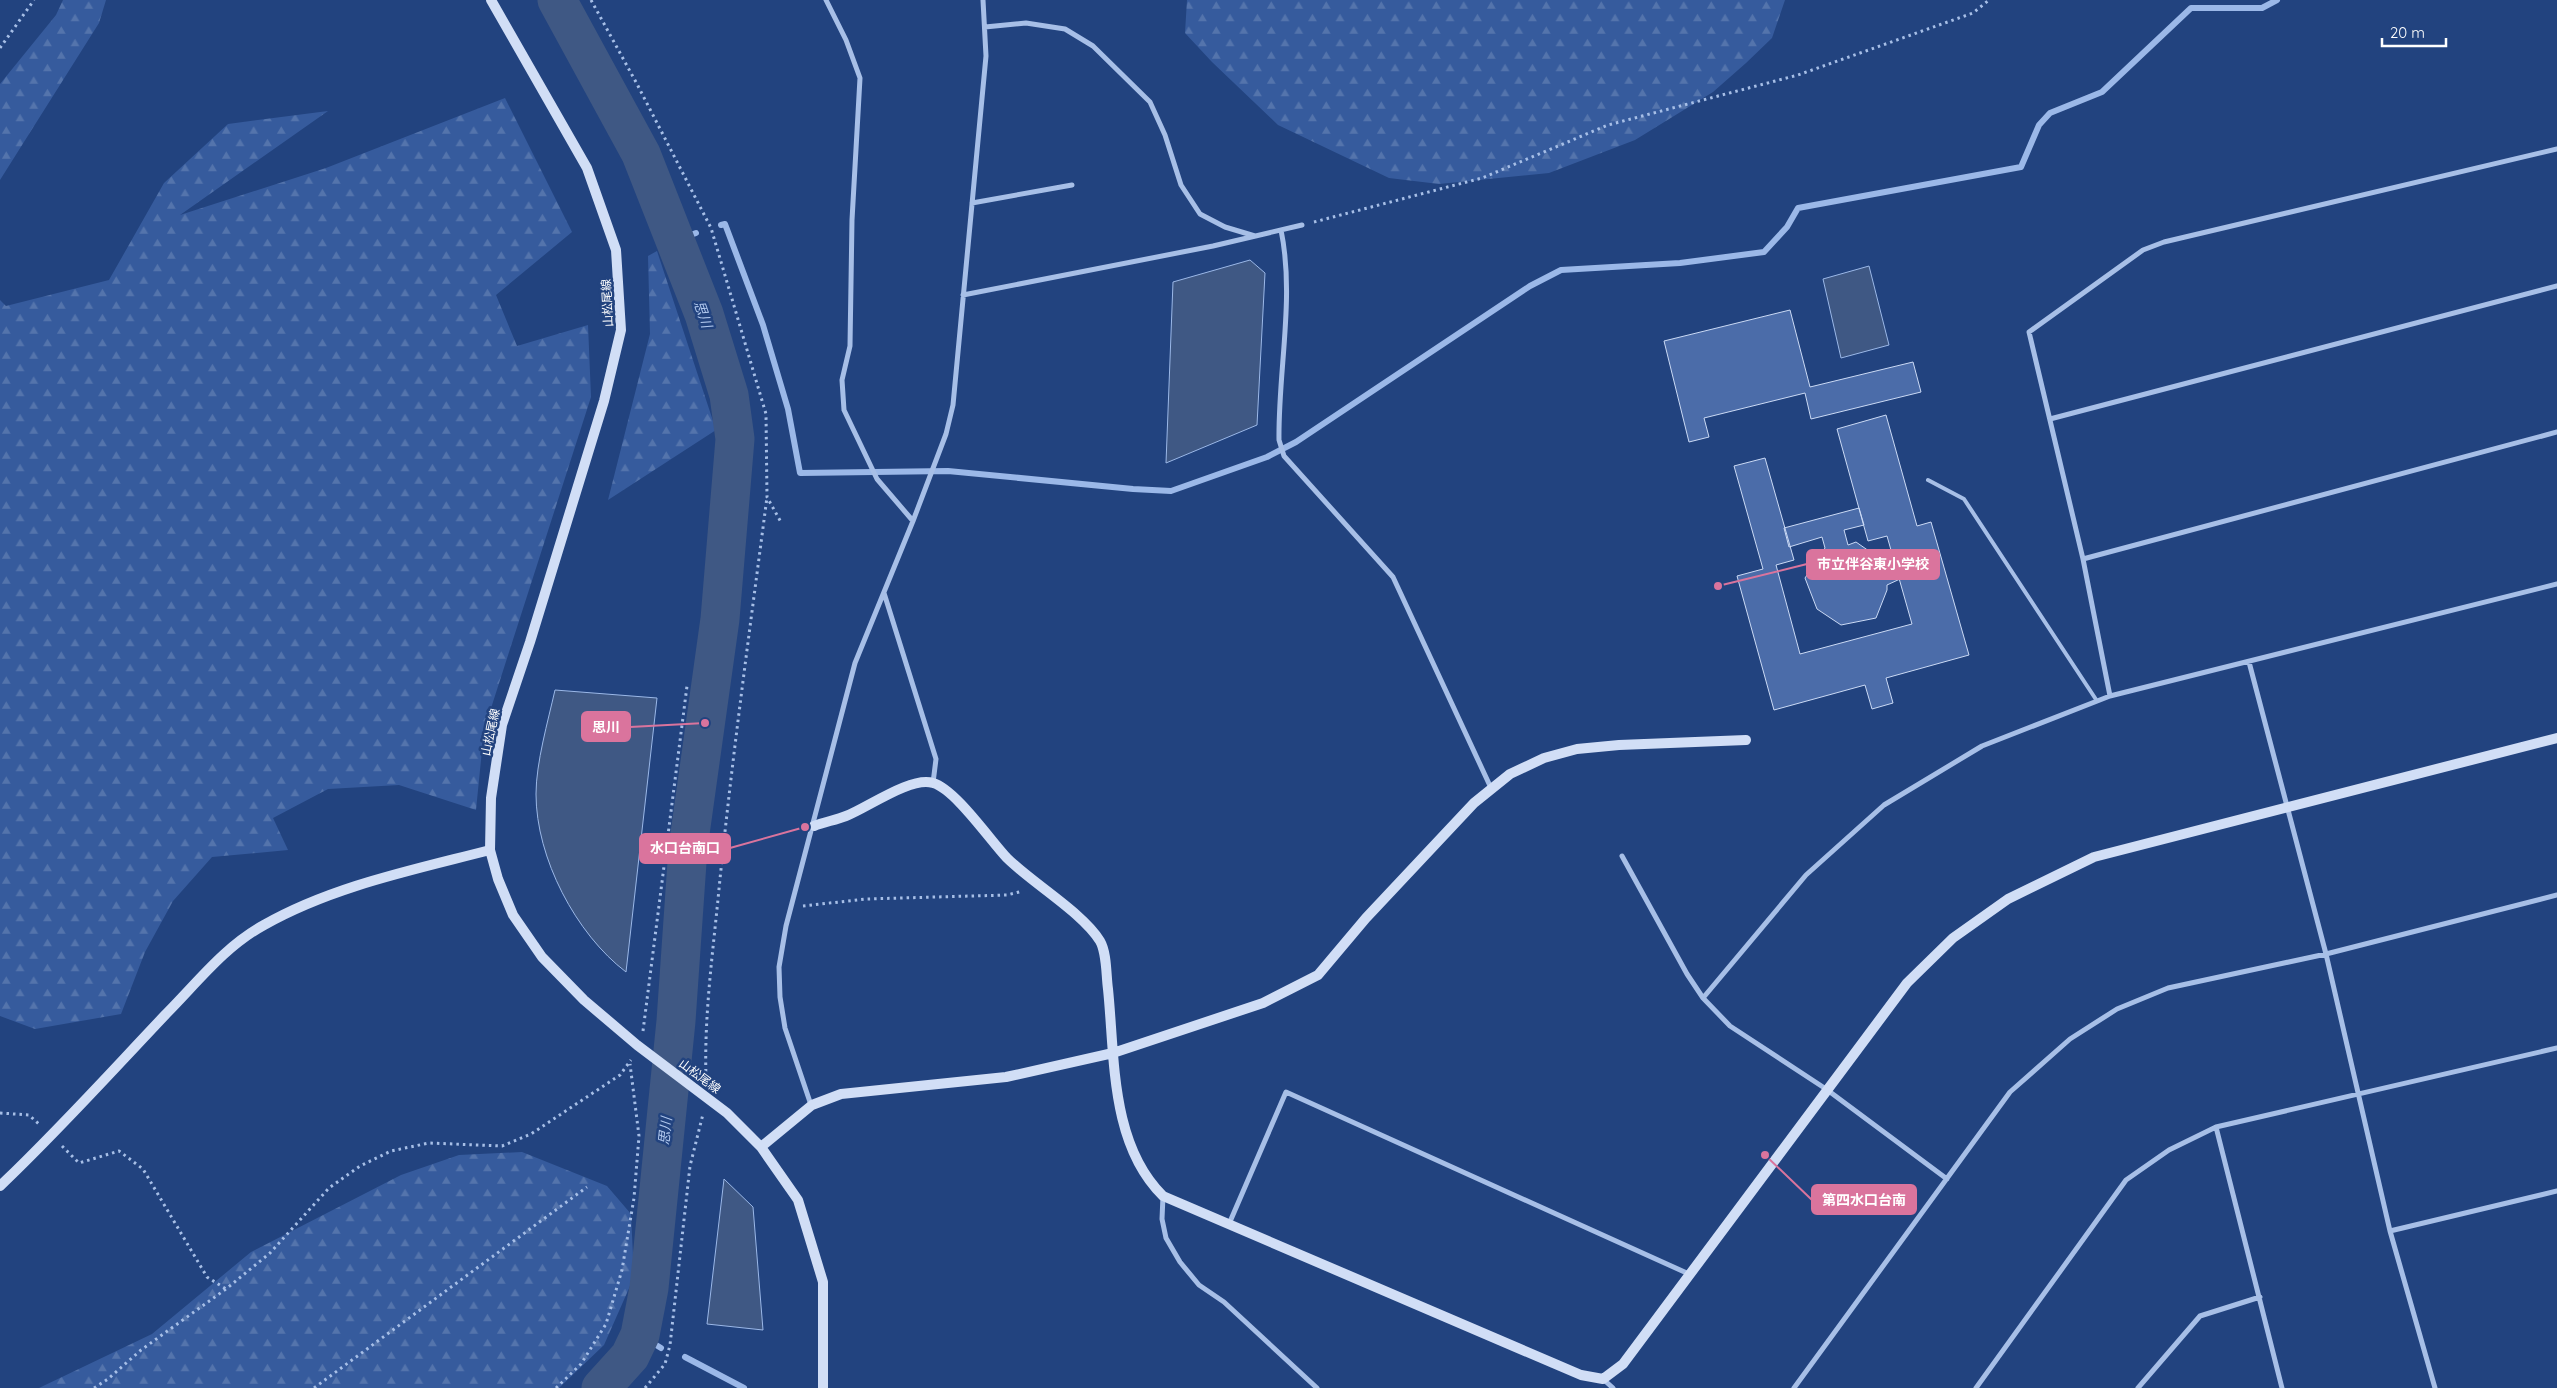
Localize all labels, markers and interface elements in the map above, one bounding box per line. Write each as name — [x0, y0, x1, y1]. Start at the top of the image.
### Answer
scale bar — [2382, 15, 2446, 47]
text: 20 m — [2390, 23, 2425, 42]
street label: 山松尾線 — [598, 279, 616, 327]
water label: 思川 — [690, 298, 717, 332]
callout: 市立伴谷東小学校 — [1807, 550, 1939, 579]
text: 市立伴谷東小学校 — [1817, 555, 1929, 573]
street label: 山松尾線 — [478, 707, 502, 757]
callout: 思川 — [582, 712, 630, 741]
text: 思川 — [592, 718, 620, 736]
callout: 水口台南口 — [640, 834, 730, 863]
text: 水口台南口 — [650, 839, 720, 857]
street label: 山松尾線 — [676, 1056, 724, 1096]
water label: 思川 — [655, 1114, 676, 1146]
callout: 第四水口台南 — [1812, 1185, 1916, 1214]
text: 第四水口台南 — [1822, 1191, 1906, 1209]

